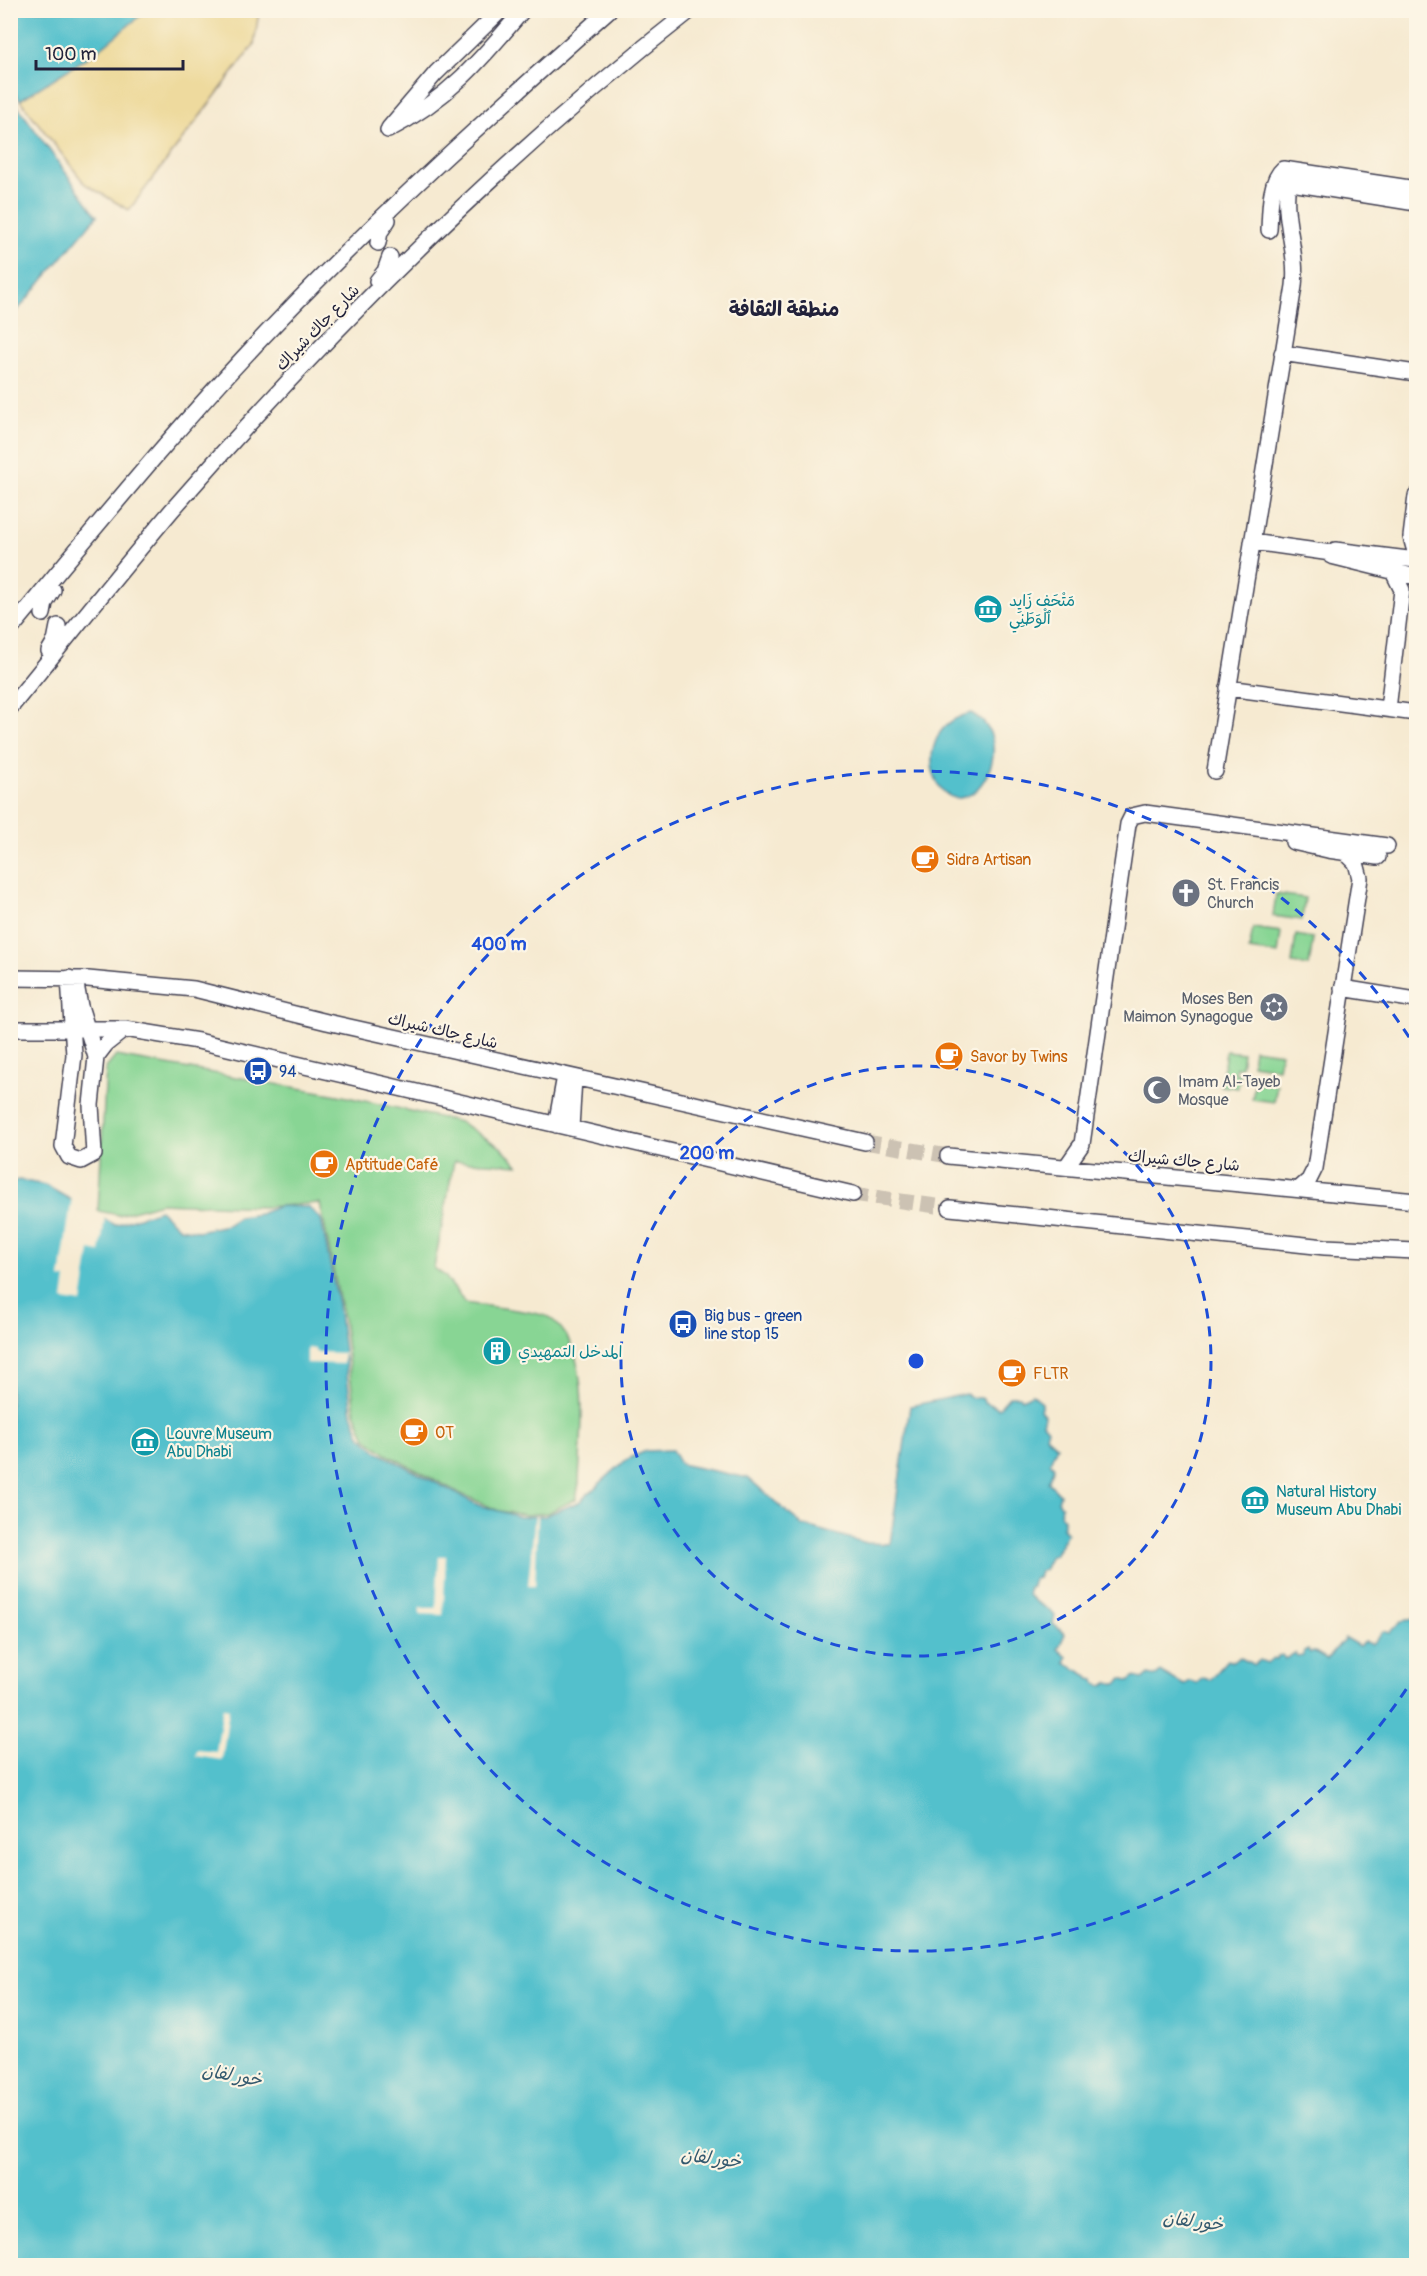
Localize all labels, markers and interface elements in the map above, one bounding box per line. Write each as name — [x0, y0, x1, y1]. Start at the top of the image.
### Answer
scale bar — [36, 33, 183, 71]
text: 100 m — [45, 43, 97, 66]
street label: شارع جاك شيراك — [271, 280, 365, 376]
district label: منطقة الثقافة — [729, 297, 839, 322]
place label: مَتْحَف زَايِد ٱلْوَطَنِي — [1009, 591, 1075, 633]
museum icon: مَتْحَف زَايِد ٱلْوَطَنِي — [972, 593, 1004, 625]
cafe icon: Sidra Artisan — [909, 843, 941, 875]
place label: Sidra Artisan — [946, 850, 1031, 870]
place label: St. Francis Church — [1207, 875, 1279, 913]
church icon: St. Francis Church — [1170, 877, 1202, 909]
text: 400 m — [472, 933, 526, 956]
place label: Moses Ben Maimon Synagogue — [1123, 989, 1253, 1027]
synagogue icon: Moses Ben Maimon Synagogue — [1258, 991, 1290, 1023]
street label: شارع جاك شيراك — [386, 1009, 500, 1054]
cafe icon: Savor by Twins — [933, 1040, 965, 1072]
place label: Savor by Twins — [970, 1047, 1068, 1067]
bus stop icon: 94 — [242, 1055, 274, 1087]
place label: 94 — [279, 1062, 297, 1082]
place label: Imam Al-Tayeb Mosque — [1178, 1072, 1281, 1110]
mosque icon: Imam Al-Tayeb Mosque — [1141, 1074, 1173, 1106]
text: 200 m — [680, 1142, 734, 1165]
street label: شارع جاك شيراك — [1127, 1146, 1241, 1177]
cafe icon: Aptitude Café — [308, 1148, 340, 1180]
place label: Aptitude Café — [345, 1155, 438, 1175]
place label: Big bus - green line stop 15 — [704, 1306, 802, 1344]
bus stop icon: Big bus - green line stop 15 — [667, 1308, 699, 1340]
building icon: المدخل التمهيدي — [481, 1335, 513, 1367]
place label: المدخل التمهيدي — [518, 1342, 623, 1363]
centre of rings — [906, 1351, 926, 1371]
cafe icon: FLTR — [996, 1357, 1028, 1389]
place label: FLTR — [1033, 1364, 1069, 1384]
cafe icon: OT — [398, 1416, 430, 1448]
place label: OT — [435, 1423, 454, 1443]
place label: Louvre Museum Abu Dhabi — [166, 1424, 272, 1462]
museum icon: Louvre Museum Abu Dhabi — [129, 1426, 161, 1458]
place label: Natural History Museum Abu Dhabi — [1276, 1482, 1401, 1520]
museum icon: Natural History Museum Abu Dhabi — [1239, 1484, 1271, 1516]
water label: خور لفان — [200, 2059, 264, 2092]
water label: خور لفان — [680, 2143, 743, 2174]
water label: خور لفان — [1162, 2206, 1225, 2237]

